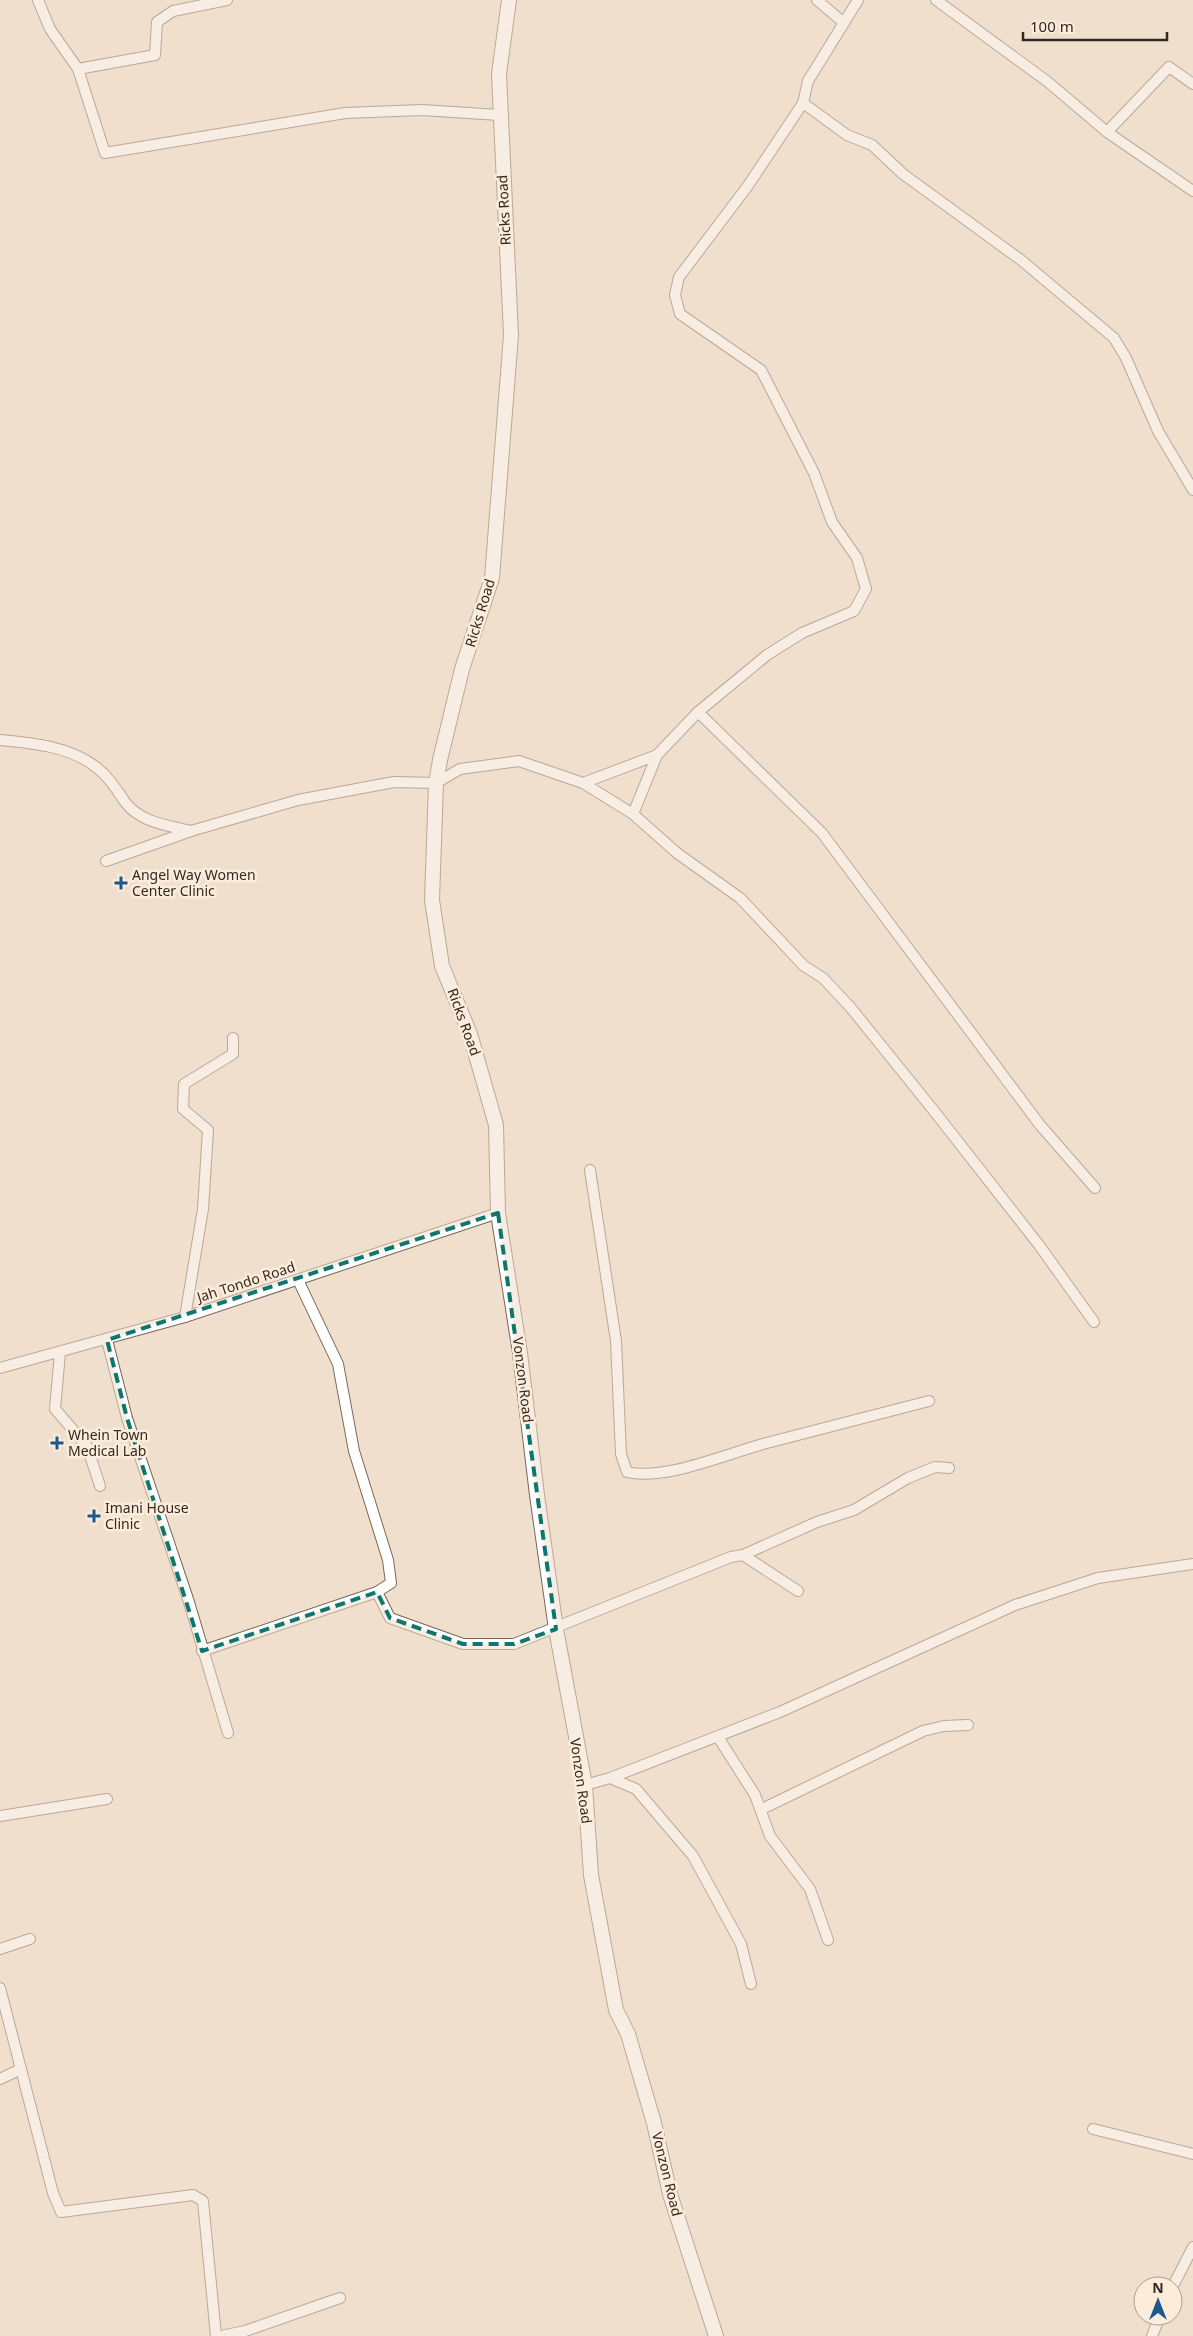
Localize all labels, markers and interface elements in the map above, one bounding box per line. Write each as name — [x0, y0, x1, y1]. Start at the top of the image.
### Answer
scale bar — [1023, 10, 1167, 42]
text: 100 m — [1030, 16, 1074, 36]
street label: Ricks Road — [492, 174, 515, 246]
street label: Ricks Road — [460, 576, 499, 649]
place label: Angel Way Women Center Clinic — [132, 865, 256, 900]
marker: Angel Way Women Center Clinic — [114, 876, 128, 890]
street label: Ricks Road — [443, 985, 485, 1058]
street label: Jah Tondo Road — [192, 1257, 297, 1307]
street label: Vonzon Road — [509, 1336, 538, 1424]
place label: Whein Town Medical Lab — [68, 1425, 148, 1460]
marker: Whein Town Medical Lab — [50, 1436, 64, 1450]
place label: Imani House Clinic — [105, 1498, 189, 1533]
marker: Imani House Clinic — [87, 1509, 101, 1523]
street label: Vonzon Road — [566, 1737, 597, 1825]
street label: Vonzon Road — [648, 2130, 687, 2218]
north arrow — [1133, 2276, 1183, 2326]
text: N — [1152, 2278, 1164, 2297]

